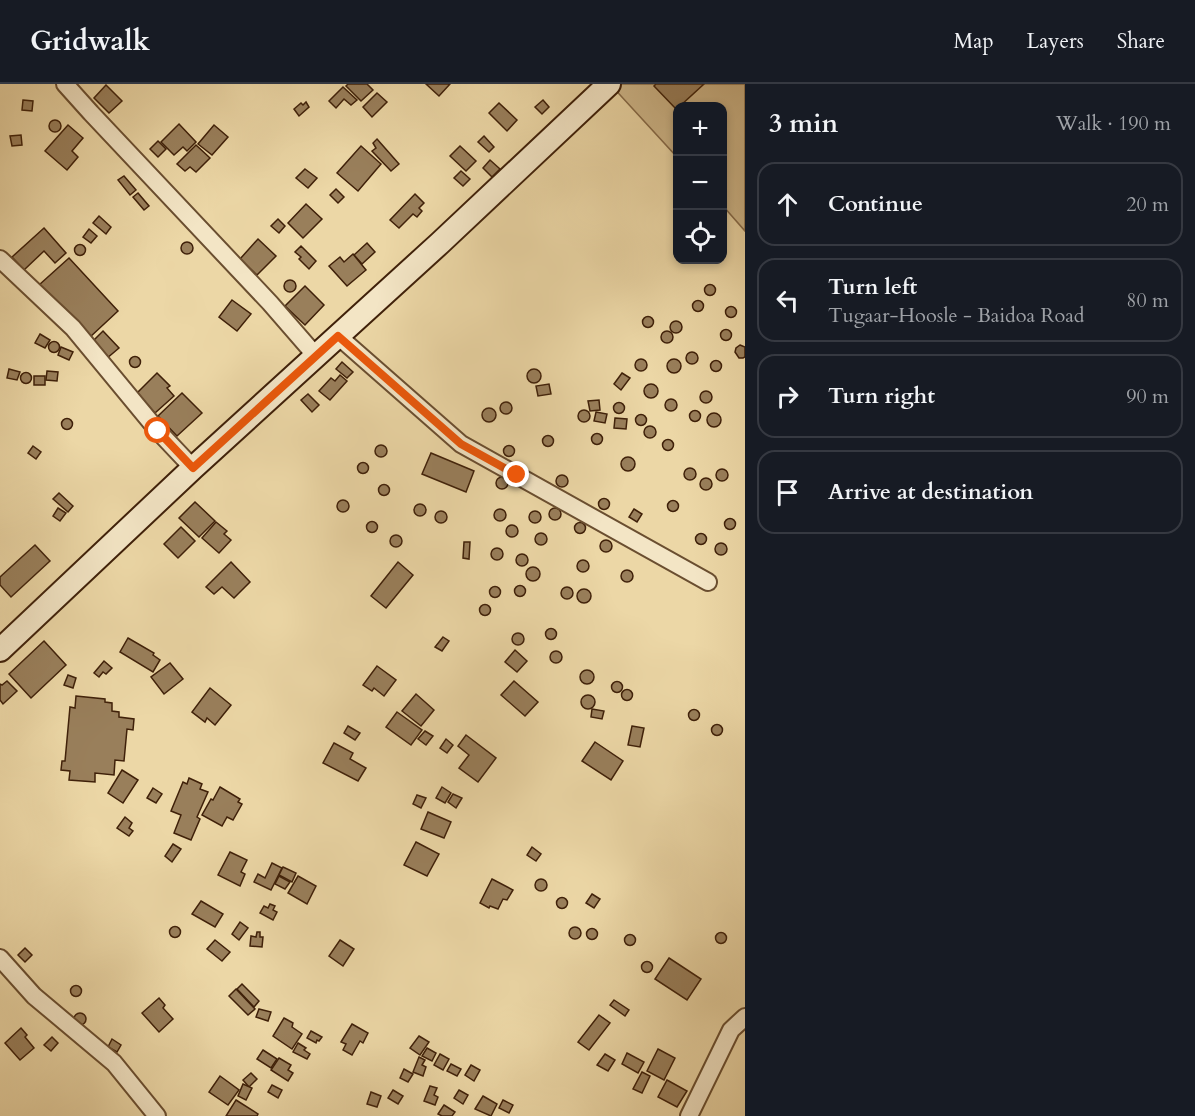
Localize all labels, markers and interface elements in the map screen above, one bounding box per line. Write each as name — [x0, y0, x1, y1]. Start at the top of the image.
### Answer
text: Gridwalk — [30, 22, 150, 60]
text: Map — [954, 27, 994, 56]
text: Layers — [1027, 27, 1084, 56]
text: Share — [1117, 27, 1165, 56]
map controls — [673, 102, 727, 264]
button: + — [673, 102, 727, 156]
text: 3 min — [769, 106, 838, 141]
text: Walk · 190 m — [1056, 110, 1171, 137]
button: − — [673, 156, 727, 210]
icon: ahead — [771, 188, 804, 221]
text: Continue — [828, 189, 923, 219]
text: 20 m — [1126, 191, 1169, 218]
button: locate — [673, 210, 727, 264]
text: Turn left — [828, 272, 917, 302]
icon: left — [771, 284, 804, 317]
text: 80 m — [1126, 287, 1169, 314]
text: Tugaar-Hoosle - Baidoa Road — [828, 302, 1085, 329]
icon: right — [771, 380, 804, 413]
text: Turn right — [828, 381, 935, 411]
text: 90 m — [1126, 383, 1169, 410]
route start — [144, 417, 170, 443]
route end — [503, 461, 529, 487]
icon: arrive — [771, 476, 804, 509]
text: Arrive at destination — [828, 477, 1033, 507]

